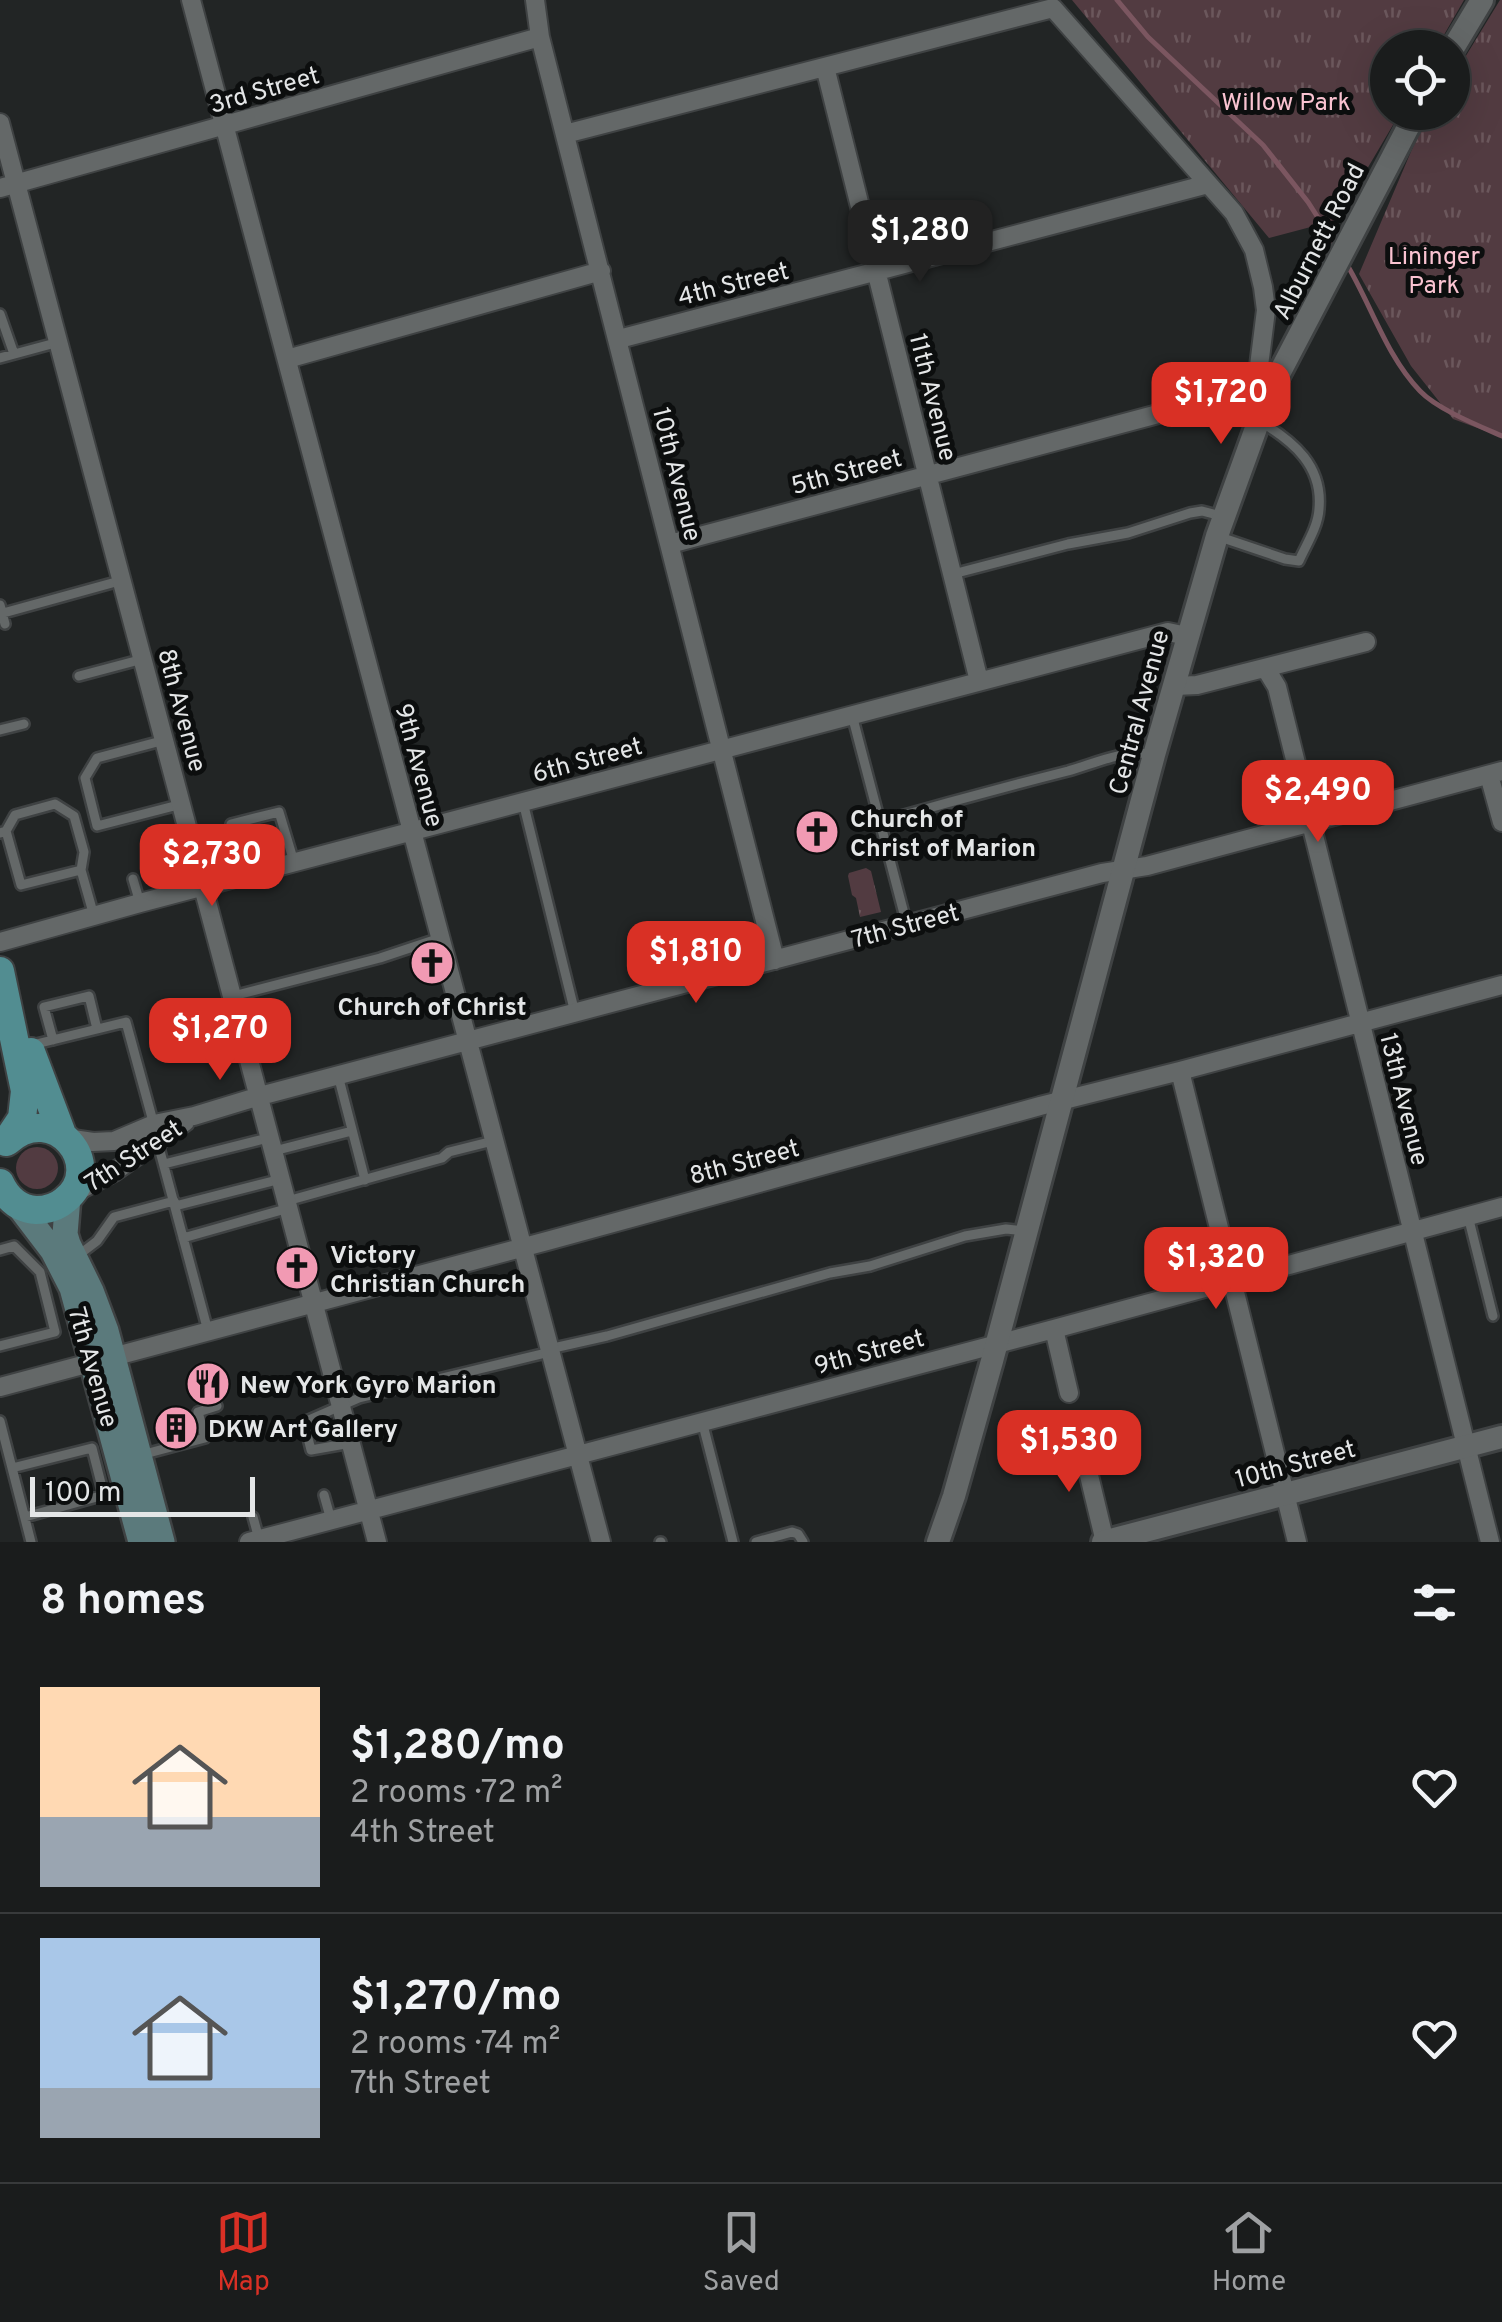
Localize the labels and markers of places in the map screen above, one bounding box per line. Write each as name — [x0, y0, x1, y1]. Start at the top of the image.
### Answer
pin: $1,280 — [839, 200, 1001, 285]
pin: $1,720 — [1140, 362, 1302, 447]
pin: $2,490 — [1237, 760, 1399, 845]
place label: Church of Christ of Marion — [850, 805, 1036, 866]
church icon: Church of Christ of Marion — [794, 809, 840, 855]
pin: $2,730 — [131, 824, 293, 909]
pin: $1,810 — [615, 921, 777, 1006]
church icon: Church of Christ — [409, 940, 455, 986]
place label: Church of Christ — [337, 993, 527, 1025]
pin: $1,270 — [139, 998, 301, 1083]
pin: $1,320 — [1135, 1227, 1297, 1312]
place label: Victory Christian Church — [330, 1241, 525, 1302]
church icon: Victory Christian Church — [274, 1245, 320, 1291]
restaurant icon: New York Gyro Marion — [185, 1361, 231, 1407]
place label: New York Gyro Marion — [240, 1371, 497, 1403]
building icon: DKW Art Gallery — [153, 1405, 199, 1451]
pin: $1,530 — [988, 1410, 1150, 1495]
place label: DKW Art Gallery — [208, 1415, 398, 1447]

